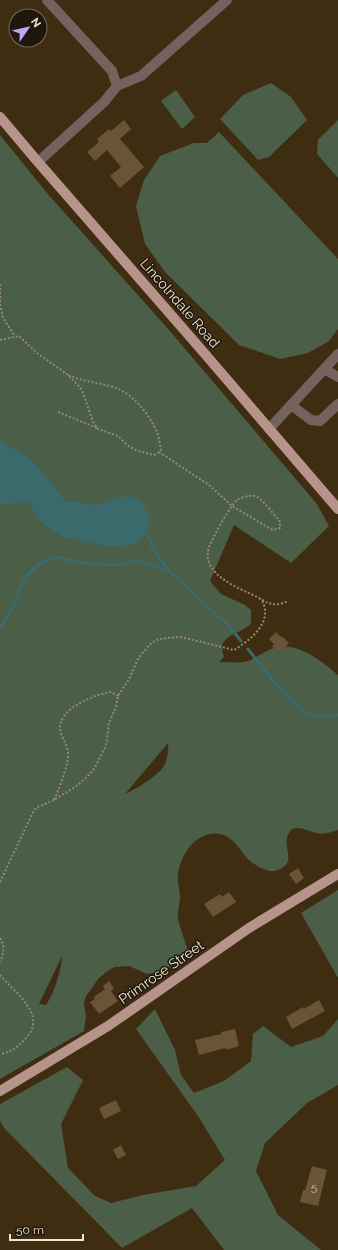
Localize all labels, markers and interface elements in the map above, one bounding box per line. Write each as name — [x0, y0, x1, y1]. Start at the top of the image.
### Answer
north arrow — [8, 8, 48, 48]
text: N — [28, 16, 44, 30]
street label: Lincolndale Road — [137, 255, 223, 351]
street label: Primrose Street — [115, 937, 207, 1007]
house number: 5 — [311, 1180, 318, 1194]
scale bar — [10, 1216, 83, 1242]
text: 50 m — [16, 1223, 44, 1237]

